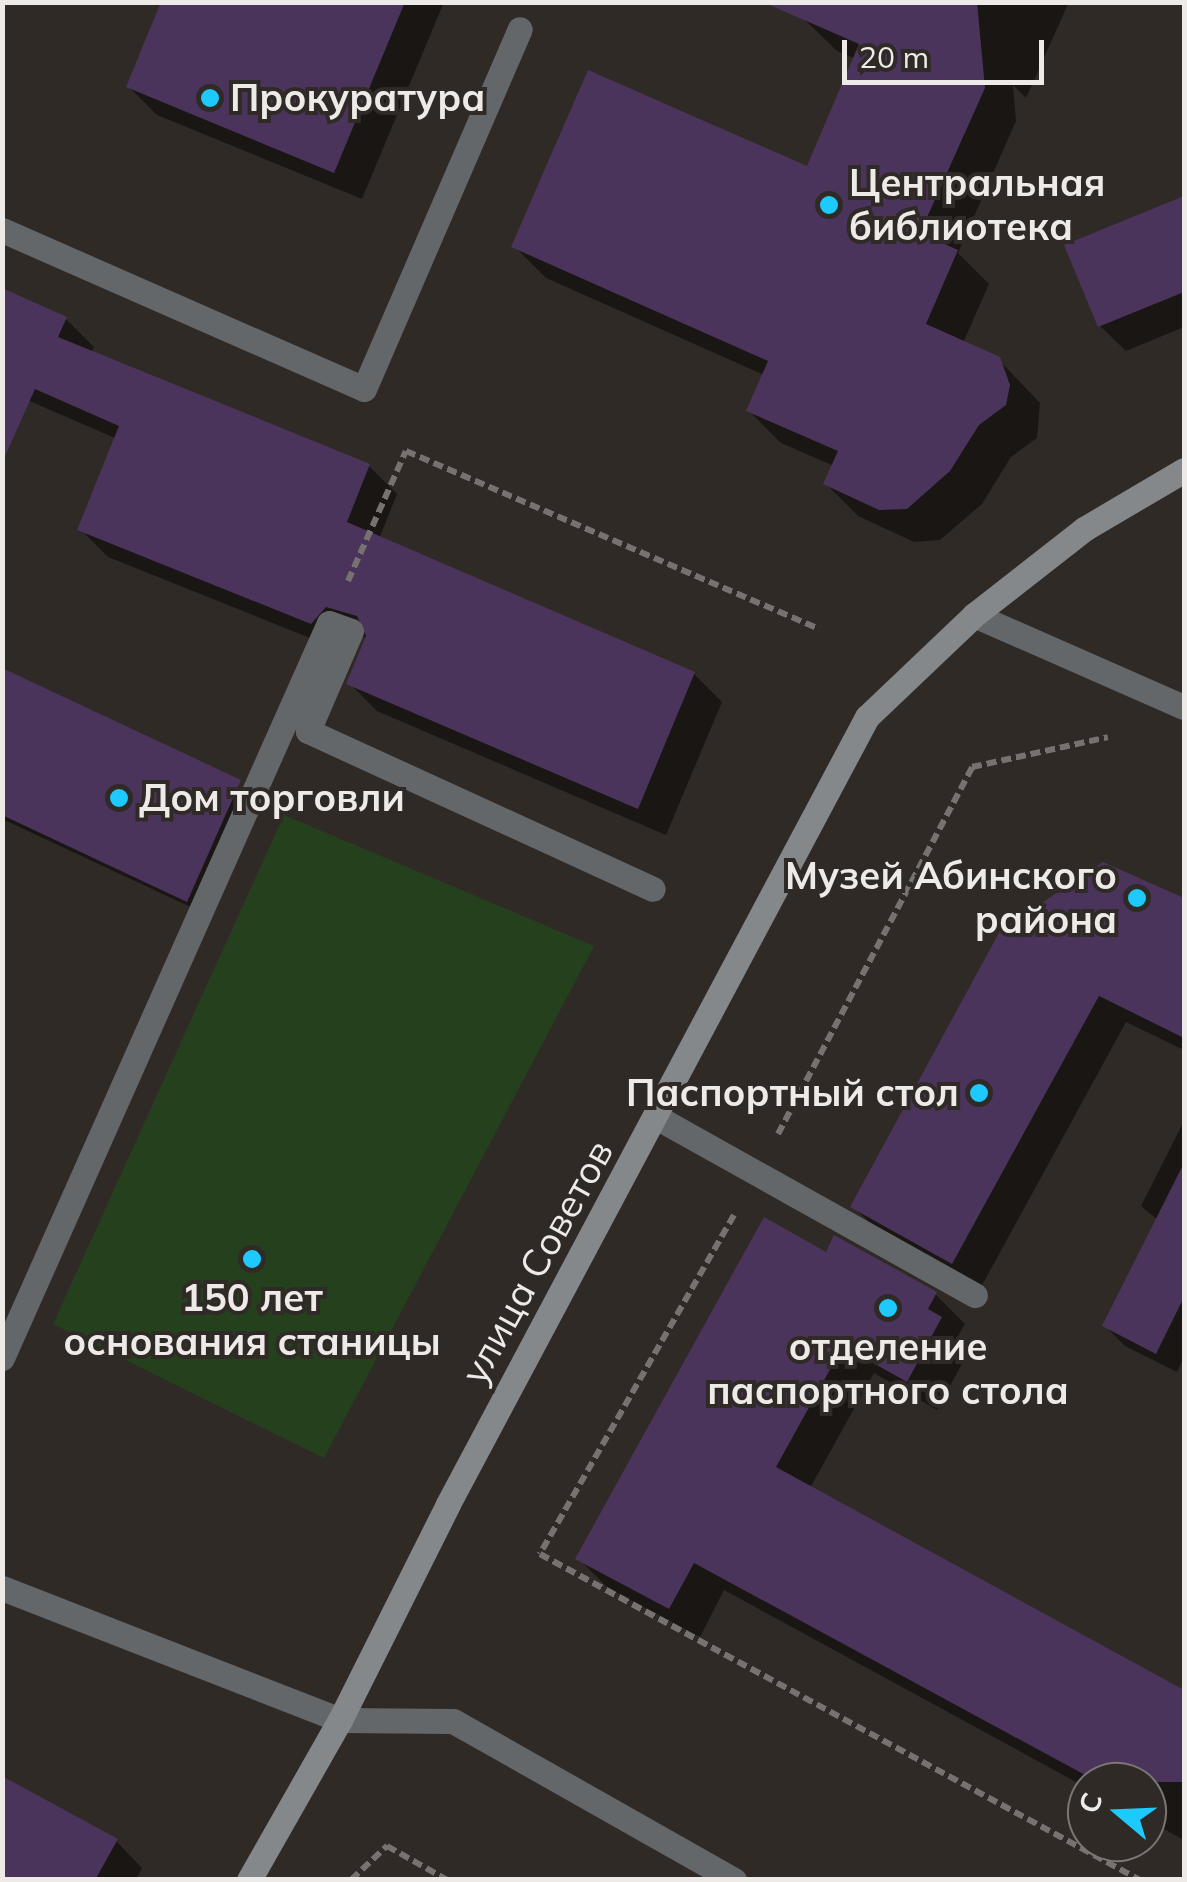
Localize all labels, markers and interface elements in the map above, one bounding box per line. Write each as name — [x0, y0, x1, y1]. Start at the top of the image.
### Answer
scale bar — [847, 20, 1050, 82]
text: 20 m — [859, 38, 929, 76]
place label: Прокуратура — [230, 75, 485, 121]
marker: Прокуратура — [199, 87, 221, 109]
place label: Центральная библиотека — [849, 160, 1105, 250]
marker: Центральная библиотека — [818, 194, 840, 216]
place label: Дом торговли — [139, 775, 405, 821]
marker: Дом торговли — [108, 787, 130, 809]
place label: Музей Абинского района — [785, 853, 1117, 942]
marker: Музей Абинского района — [1126, 887, 1148, 909]
place label: Паспортный стол — [626, 1070, 959, 1116]
marker: Паспортный стол — [968, 1082, 990, 1104]
street label: улица Советов — [451, 1132, 623, 1392]
marker: 150 лет основания станицы — [241, 1248, 263, 1270]
place label: 150 лет основания станицы — [63, 1275, 441, 1365]
marker: отделение паспортного стола — [877, 1297, 899, 1319]
place label: отделение паспортного стола — [707, 1324, 1069, 1414]
north arrow — [1067, 1762, 1167, 1862]
text: С — [1070, 1788, 1110, 1817]

